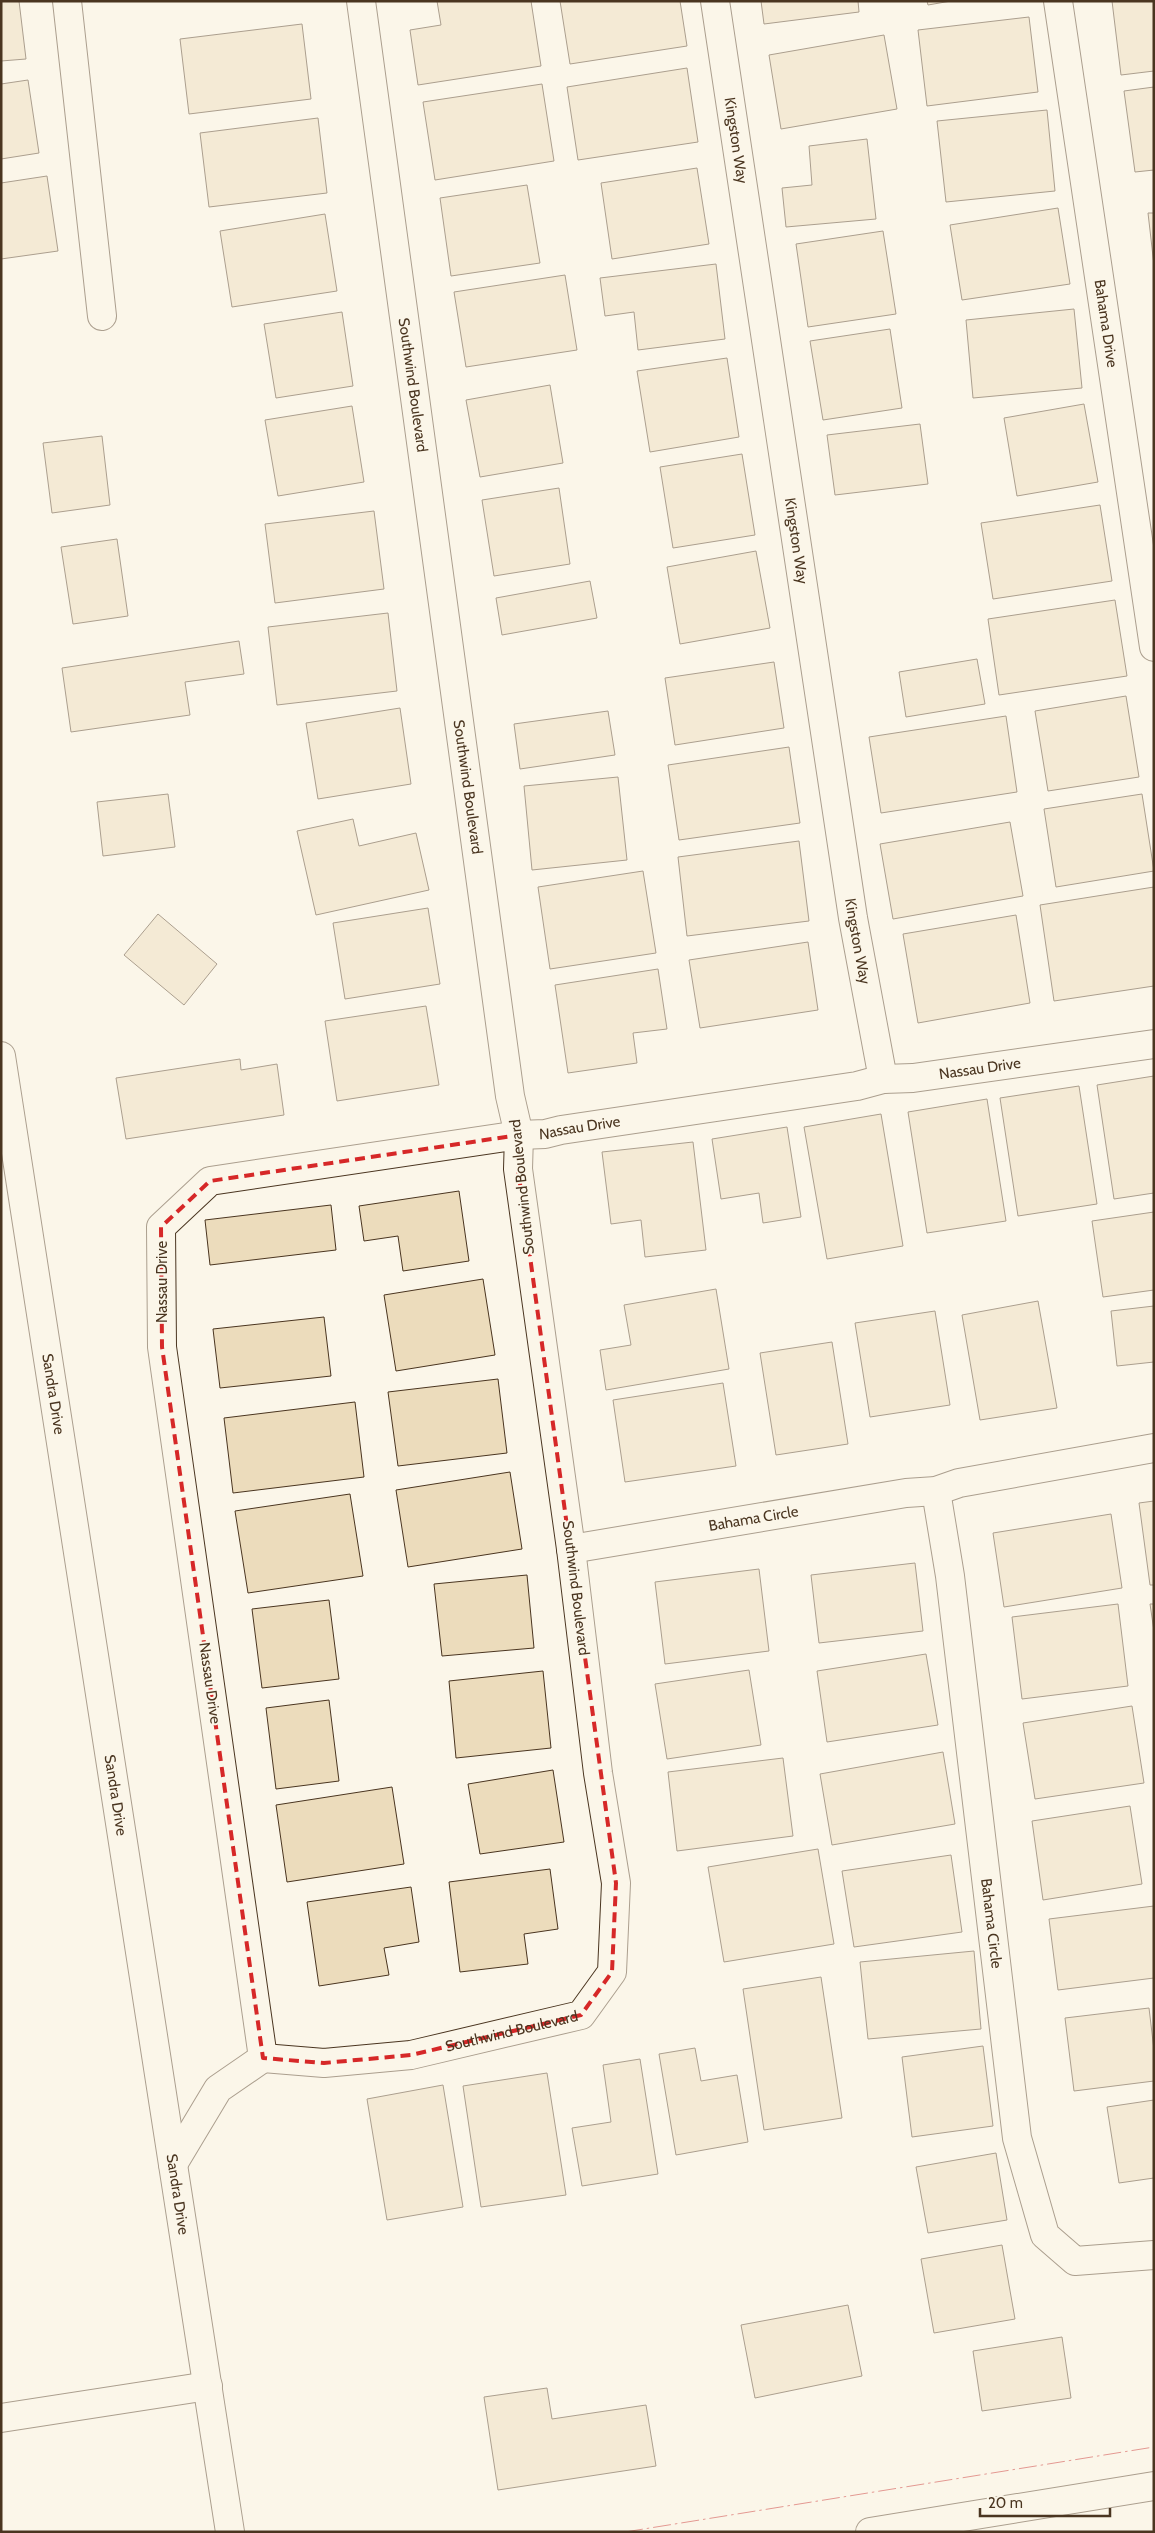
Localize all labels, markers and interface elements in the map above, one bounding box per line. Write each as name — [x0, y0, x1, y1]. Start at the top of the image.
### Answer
street label: Kingston Way — [721, 96, 751, 185]
street label: Bahama Drive — [1090, 278, 1121, 369]
street label: Southwind Boulevard — [395, 317, 431, 453]
street label: Kingston Way — [781, 496, 812, 586]
street label: Southwind Boulevard — [450, 719, 486, 855]
street label: Kingston Way — [841, 897, 874, 986]
street label: Nassau Drive — [938, 1054, 1022, 1083]
street label: Nassau Drive — [539, 1112, 622, 1143]
street label: Southwind Boulevard — [506, 1119, 538, 1255]
street label: Nassau Drive — [153, 1241, 171, 1323]
street label: Sandra Drive — [38, 1352, 69, 1436]
street label: Bahama Circle — [707, 1502, 800, 1535]
street label: Southwind Boulevard — [559, 1520, 593, 1656]
street label: Nassau Drive — [195, 1641, 225, 1725]
street label: Sandra Drive — [101, 1753, 131, 1837]
street label: Bahama Circle — [977, 1877, 1006, 1970]
street label: Southwind Boulevard — [444, 2007, 580, 2056]
street label: Sandra Drive — [162, 2153, 193, 2236]
scale bar — [980, 2486, 1110, 2518]
text: 20 m — [988, 2494, 1023, 2512]

